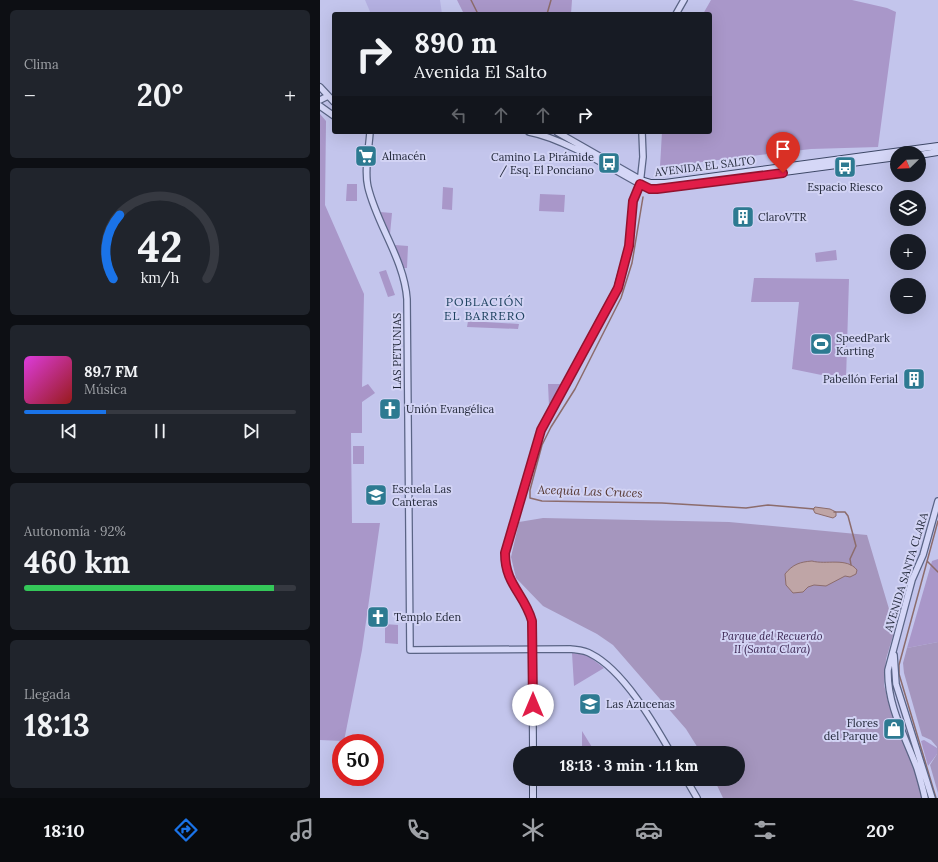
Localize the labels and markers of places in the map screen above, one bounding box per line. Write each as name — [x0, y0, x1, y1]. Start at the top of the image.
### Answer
pin — [766, 132, 800, 173]
supermarket icon: Almacén — [353, 143, 379, 169]
place label: Almacén — [381, 149, 426, 163]
place label: Camino La Pirámide / Esq. El Ponciano — [491, 150, 594, 178]
bus stop icon: Camino La Pirámide / Esq. El Ponciano — [596, 150, 622, 176]
bus stop icon: Espacio Riesco — [832, 154, 858, 180]
place label: Espacio Riesco — [807, 180, 883, 194]
building icon: ClaroVTR — [730, 204, 756, 230]
place label: ClaroVTR — [758, 210, 807, 224]
sports icon: SpeedPark Karting — [808, 331, 834, 357]
place label: SpeedPark Karting — [836, 331, 890, 358]
building icon: Pabellón Ferial — [901, 366, 927, 392]
place label: Pabellón Ferial — [823, 372, 898, 386]
church icon: Unión Evangélica — [377, 396, 403, 422]
place label: Unión Evangélica — [406, 402, 494, 416]
school or university icon: Escuela Las Canteras — [363, 482, 389, 508]
place label: Escuela Las Canteras — [392, 482, 451, 509]
church icon: Templo Eden — [365, 604, 391, 630]
place label: Templo Eden — [394, 610, 462, 624]
school or university icon: Las Azucenas — [577, 691, 603, 717]
place label: Las Azucenas — [606, 697, 675, 711]
place label: Flores del Parque — [824, 716, 878, 743]
shop icon: Flores del Parque — [881, 716, 907, 742]

